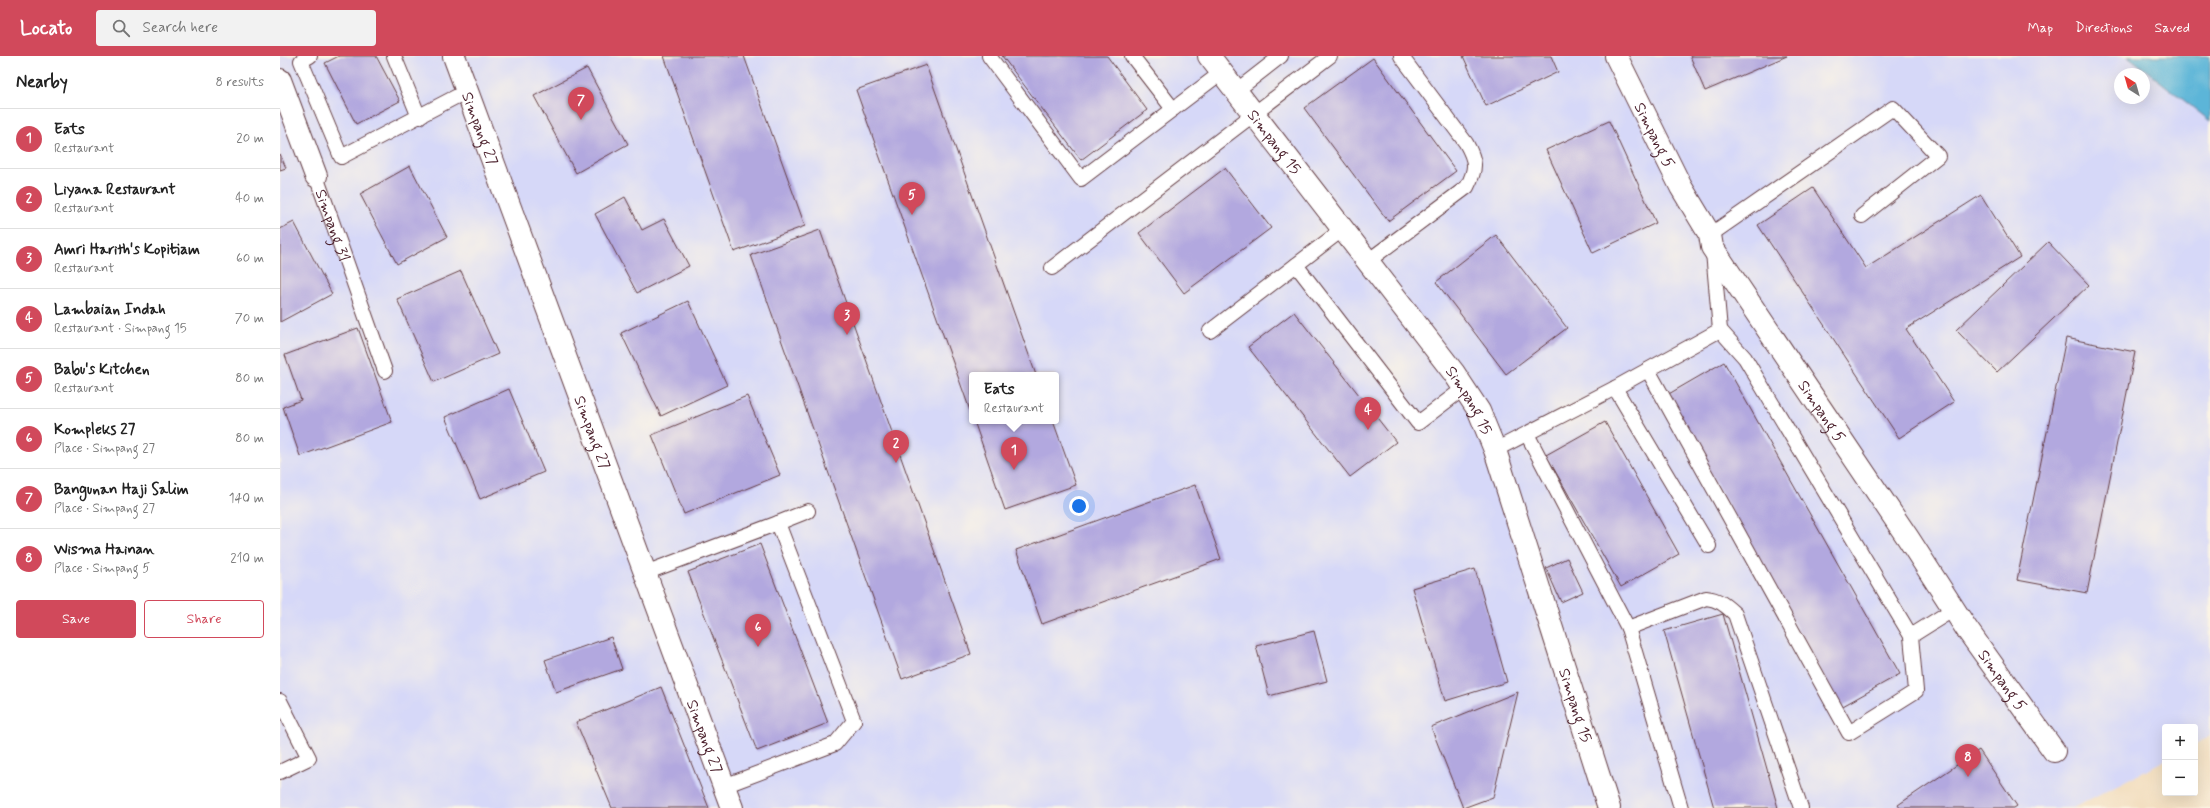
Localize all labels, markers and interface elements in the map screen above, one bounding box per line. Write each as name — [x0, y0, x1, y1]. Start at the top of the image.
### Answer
search box — [96, 10, 376, 46]
text: Locato — [20, 16, 72, 41]
icon: search — [110, 17, 132, 39]
text: Search here — [142, 18, 218, 38]
text: Map — [2027, 19, 2053, 37]
text: Directions — [2075, 19, 2133, 37]
text: Saved — [2155, 19, 2190, 37]
north arrow — [2114, 68, 2150, 104]
text: Nearby — [16, 71, 68, 93]
text: 8 results — [216, 74, 264, 91]
pin: 7 — [568, 87, 594, 120]
street label: Simpang 27 — [456, 89, 502, 168]
street label: Simpang 5 — [1629, 99, 1679, 172]
street label: Simpang 15 — [1242, 106, 1306, 179]
text: Eats — [54, 120, 85, 140]
text: 1 — [26, 130, 32, 147]
text: 20 m — [236, 130, 264, 147]
text: Restaurant — [54, 140, 114, 157]
text: Liyana Restaurant — [54, 180, 176, 200]
pin: 5 — [899, 182, 925, 215]
street label: Simpang 31 — [309, 187, 354, 264]
text: 2 — [26, 190, 32, 207]
text: 40 m — [235, 190, 264, 207]
text: Restaurant — [54, 200, 114, 217]
text: Amri Harith's Kopitiam — [54, 240, 200, 260]
text: 3 — [26, 250, 32, 267]
text: 60 m — [236, 250, 264, 267]
text: Restaurant — [54, 260, 114, 277]
text: Lambaian Indah — [54, 300, 166, 320]
pin: 3 — [834, 302, 860, 335]
text: 4 — [25, 310, 33, 327]
text: 70 m — [235, 310, 264, 327]
text: Restaurant · Simpang 15 — [54, 320, 187, 337]
text: Babu's Kitchen — [54, 360, 149, 380]
street label: Simpang 15 — [1440, 362, 1497, 438]
text: 5 — [25, 370, 33, 387]
text: 80 m — [235, 370, 264, 387]
popup — [969, 372, 1059, 424]
street label: Simpang 5 — [1793, 376, 1850, 447]
text: Restaurant — [54, 380, 114, 397]
text: Eats — [984, 380, 1014, 400]
street label: Simpang 27 — [568, 393, 615, 472]
pin: 4 — [1355, 397, 1381, 430]
text: Restaurant — [984, 400, 1044, 417]
text: Kompleks 27 — [54, 420, 135, 440]
text: 6 — [26, 430, 32, 447]
text: 80 m — [235, 430, 264, 447]
pin: 2 — [883, 430, 909, 463]
pin: 1 — [1001, 437, 1027, 470]
text: Place · Simpang 27 — [54, 440, 155, 457]
text: Bangunan Haji Salim — [54, 480, 189, 500]
text: 7 — [25, 490, 33, 507]
text: 140 m — [229, 490, 264, 507]
your location — [1069, 496, 1089, 516]
text: Place · Simpang 27 — [54, 500, 155, 517]
text: Wisma Hainan — [54, 540, 154, 560]
text: 8 — [25, 550, 33, 567]
text: 210 m — [230, 550, 264, 567]
text: Place · Simpang 5 — [54, 560, 150, 577]
button: Save — [16, 600, 136, 638]
button: Share — [144, 600, 264, 638]
pin: 6 — [745, 614, 771, 647]
street label: Simpang 5 — [1973, 646, 2031, 715]
street label: Simpang 15 — [1553, 666, 1596, 745]
street label: Simpang 27 — [681, 697, 727, 776]
map controls — [2162, 724, 2198, 796]
button: + — [2162, 724, 2198, 760]
pin: 8 — [1955, 744, 1981, 777]
button: − — [2162, 760, 2198, 796]

